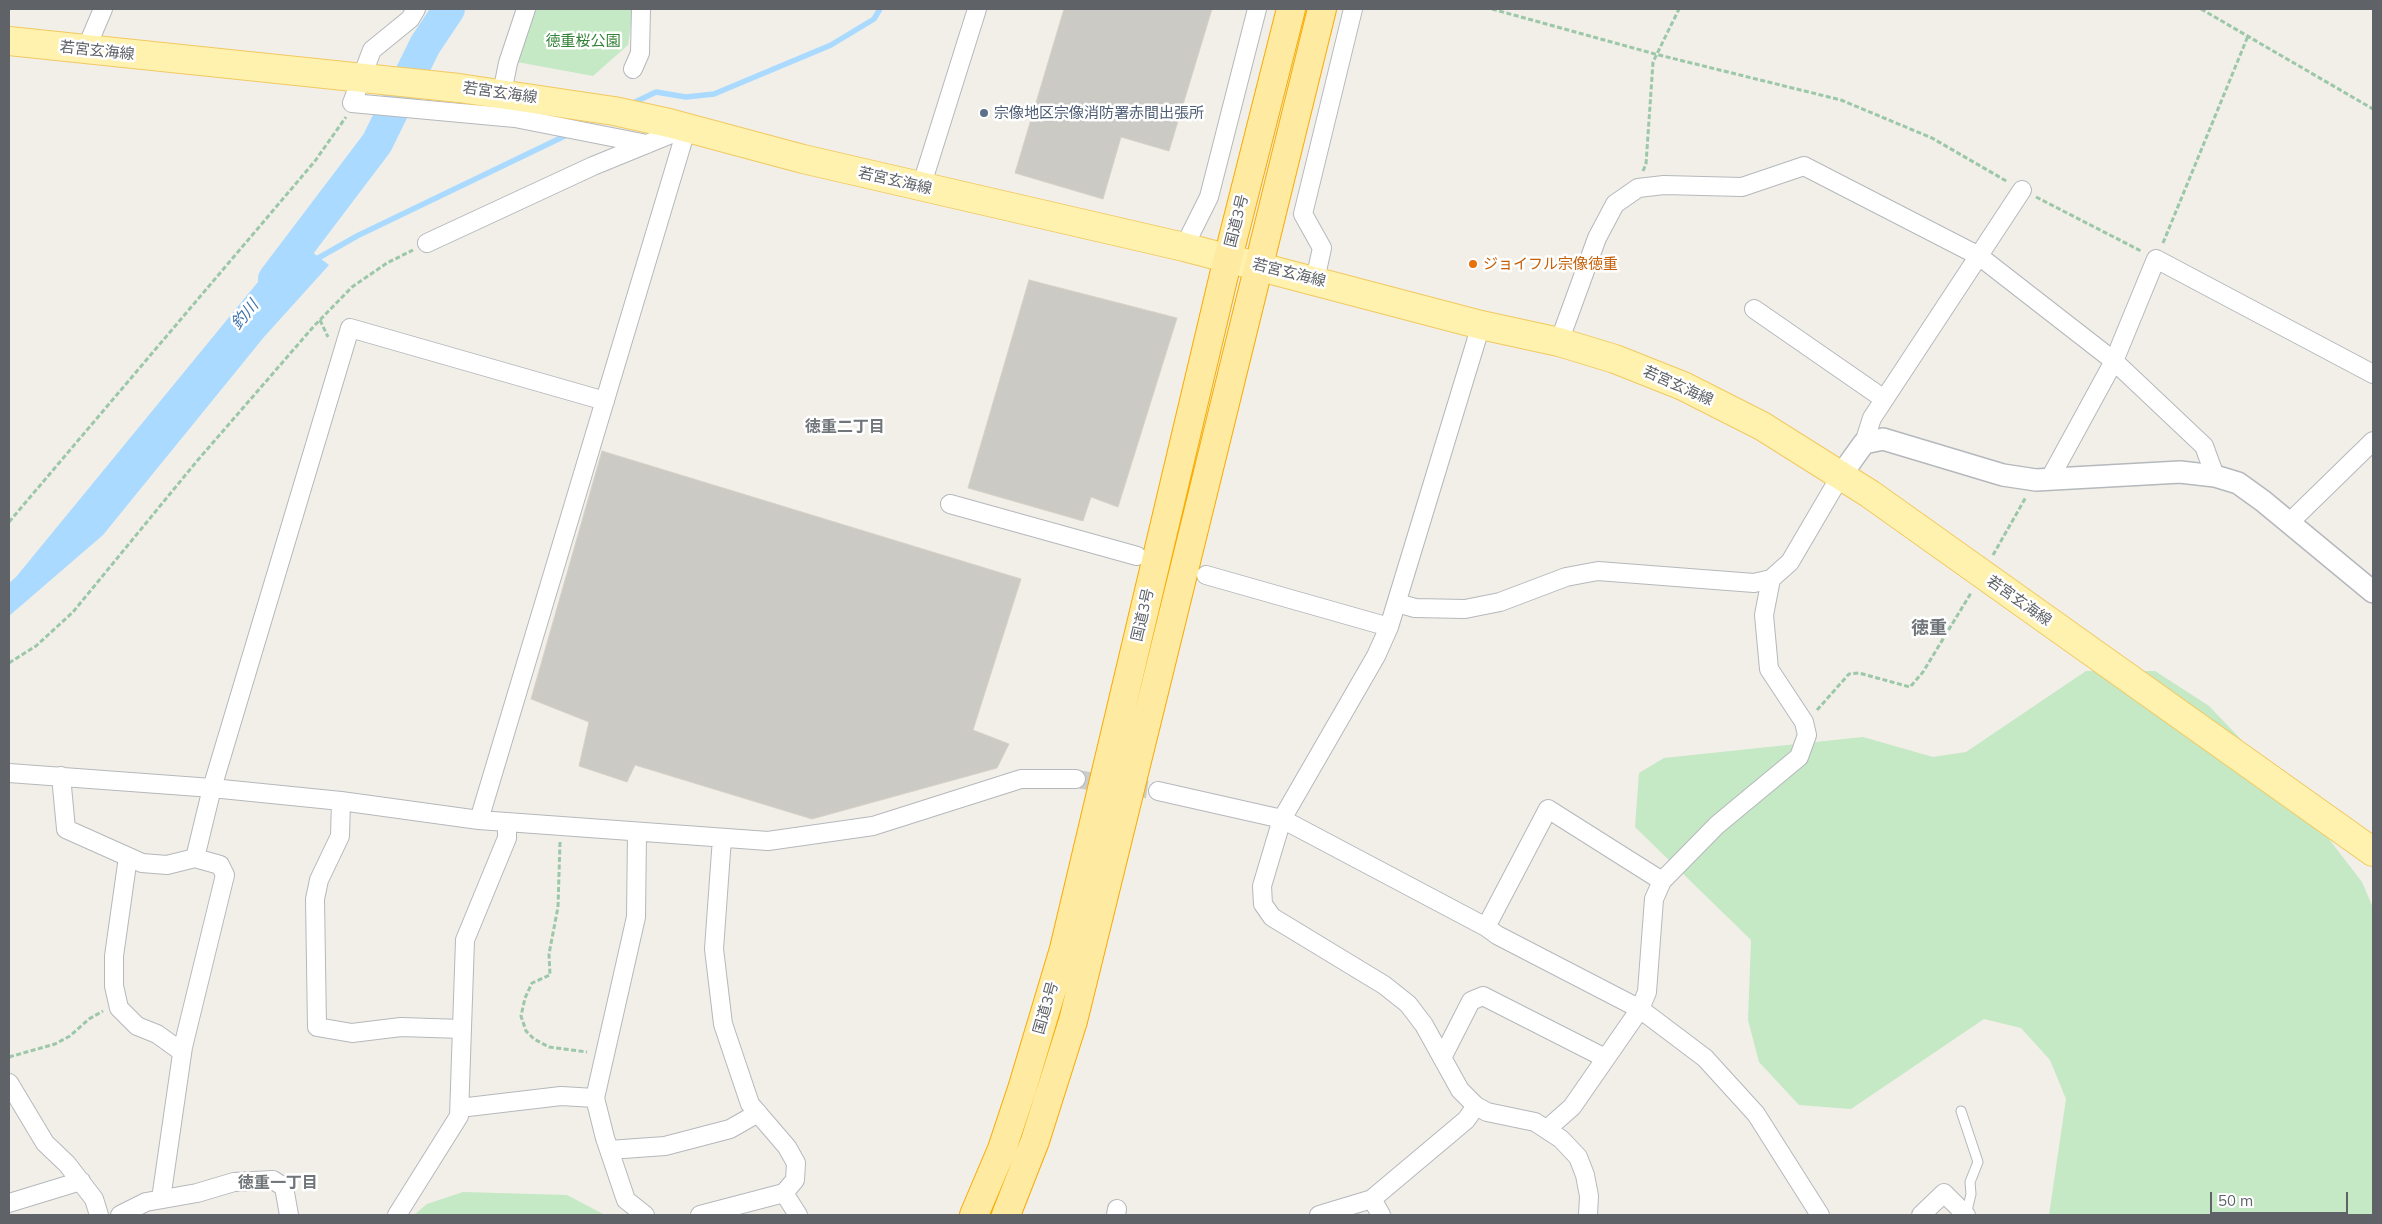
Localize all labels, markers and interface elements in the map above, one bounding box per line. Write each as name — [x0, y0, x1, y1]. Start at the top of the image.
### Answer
park label: 徳重桜公園 — [546, 32, 620, 50]
street label: 若宮玄海線 — [59, 38, 135, 64]
street label: 若宮玄海線 — [462, 79, 538, 107]
place label: 宗像地区宗像消防署赤間出張所 — [994, 104, 1204, 122]
marker: 宗像地区宗像消防署赤間出張所 — [978, 107, 990, 119]
street label: 若宮玄海線 — [856, 164, 934, 198]
street label: 国道3号 — [1222, 193, 1252, 249]
street label: 若宮玄海線 — [1250, 255, 1328, 291]
place label: ジョイフル宗像徳重 — [1483, 255, 1618, 273]
marker: ジョイフル宗像徳重 — [1467, 258, 1479, 270]
water label: 釣川 — [227, 297, 263, 333]
street label: 若宮玄海線 — [1640, 363, 1716, 409]
district label: 徳重二丁目 — [805, 417, 885, 437]
street label: 若宮玄海線 — [1983, 572, 2055, 630]
street label: 国道3号 — [1128, 587, 1158, 643]
district label: 徳重 — [1911, 618, 1947, 640]
street label: 国道3号 — [1030, 980, 1062, 1036]
district label: 徳重一丁目 — [238, 1173, 318, 1193]
scale bar — [2212, 1182, 2350, 1214]
text: 50 m — [2218, 1191, 2253, 1210]

